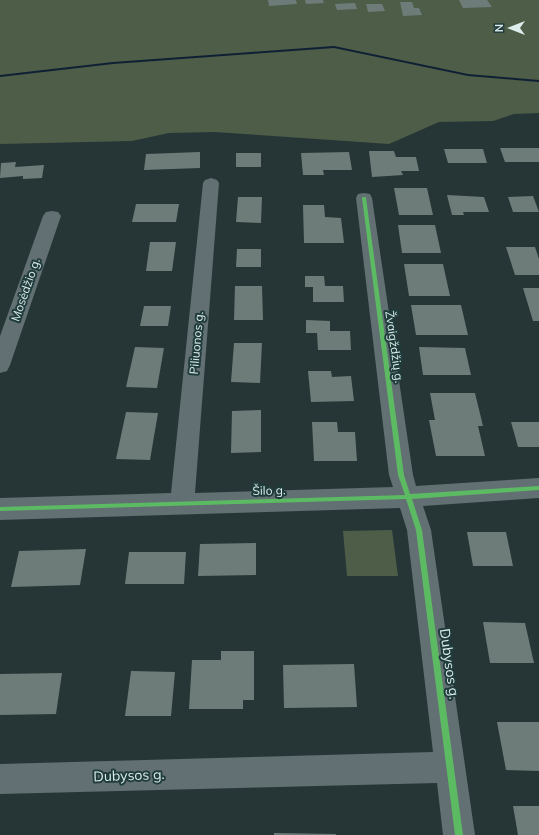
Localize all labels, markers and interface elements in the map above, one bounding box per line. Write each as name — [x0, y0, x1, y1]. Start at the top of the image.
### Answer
north arrow — [491, 8, 531, 48]
text: N — [492, 24, 506, 32]
street label: Mosėdžio g. — [8, 257, 44, 323]
street label: Žvaigždžių g. — [382, 310, 406, 384]
street label: Piliuonos g. — [187, 311, 207, 375]
street label: Šilo g. — [252, 484, 286, 498]
street label: Dubysos g. — [436, 628, 462, 700]
street label: Dubysos g. — [93, 766, 165, 786]

